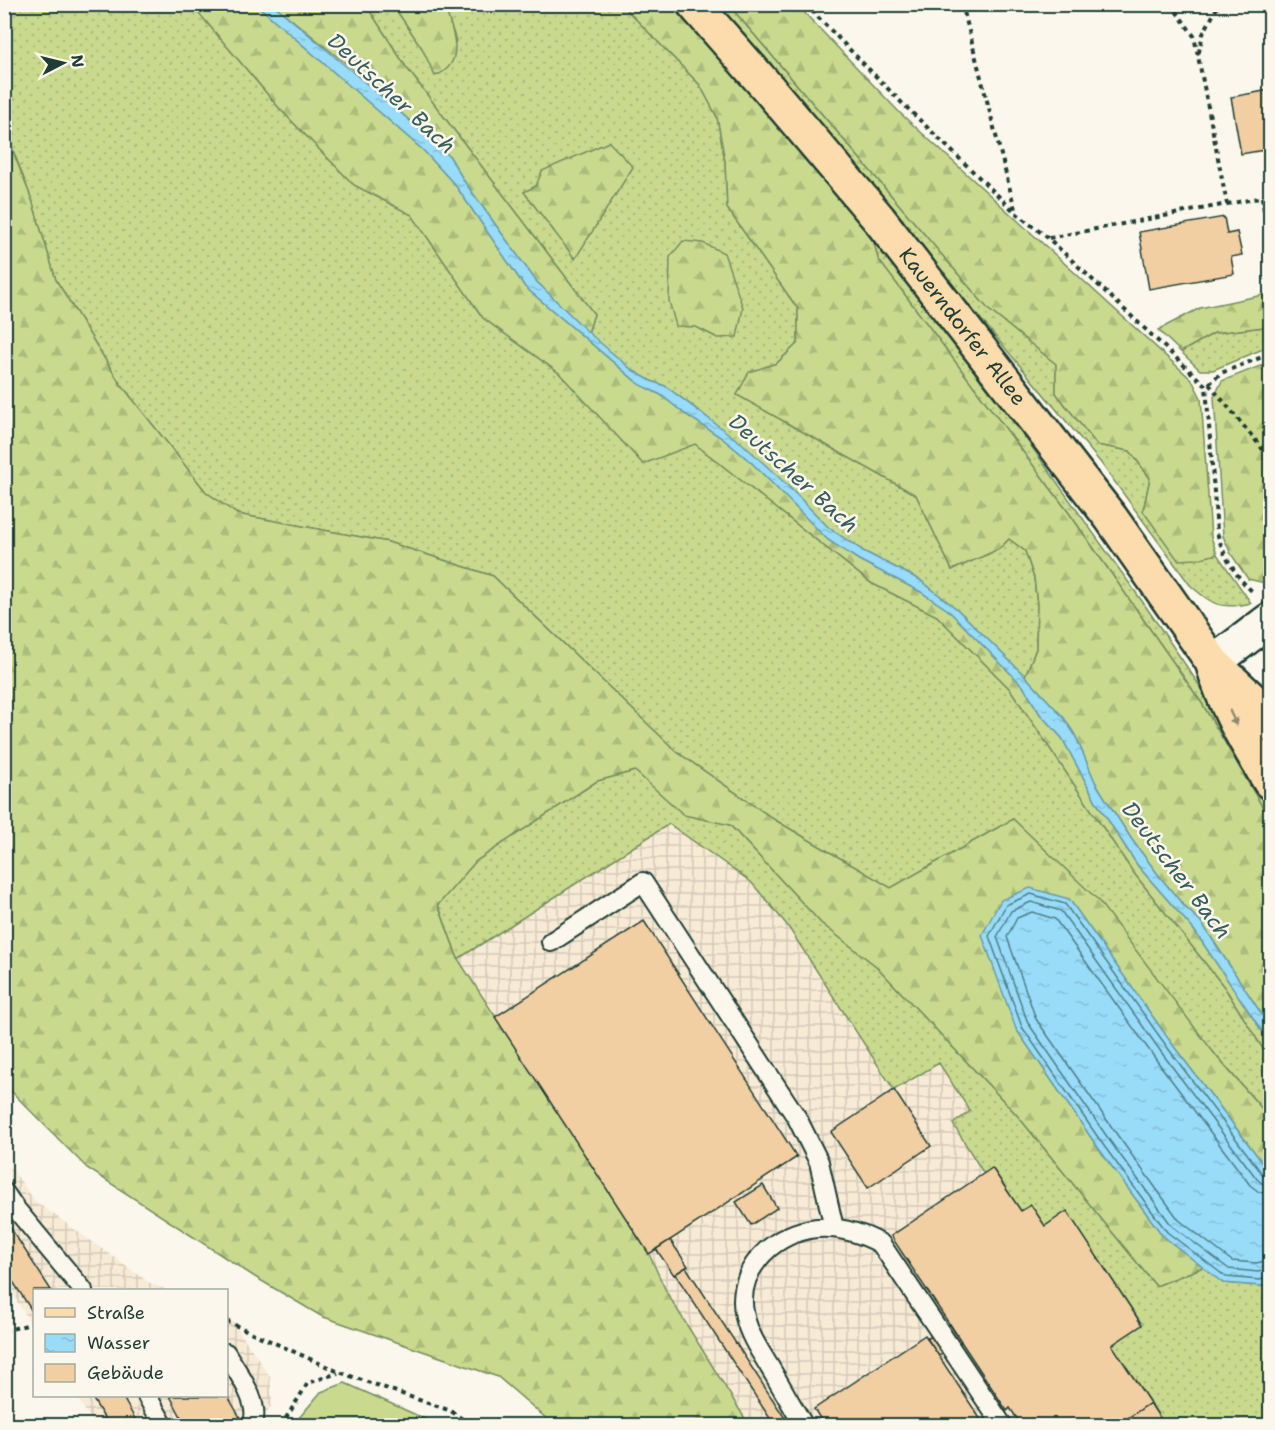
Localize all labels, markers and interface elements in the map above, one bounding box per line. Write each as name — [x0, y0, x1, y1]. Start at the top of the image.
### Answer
water label: Deutscher Bach — [321, 26, 462, 160]
north arrow — [33, 33, 93, 93]
text: N — [66, 54, 89, 69]
street label: Kauerndorfer Allee — [892, 242, 1033, 412]
water label: Deutscher Bach — [722, 407, 865, 539]
one-way arrow — [1228, 710, 1237, 727]
water label: Deutscher Bach — [1115, 796, 1238, 945]
legend — [33, 1289, 228, 1397]
text: Straße — [87, 1301, 145, 1325]
text: Wasser — [87, 1331, 150, 1355]
text: Gebäude — [87, 1361, 164, 1385]

